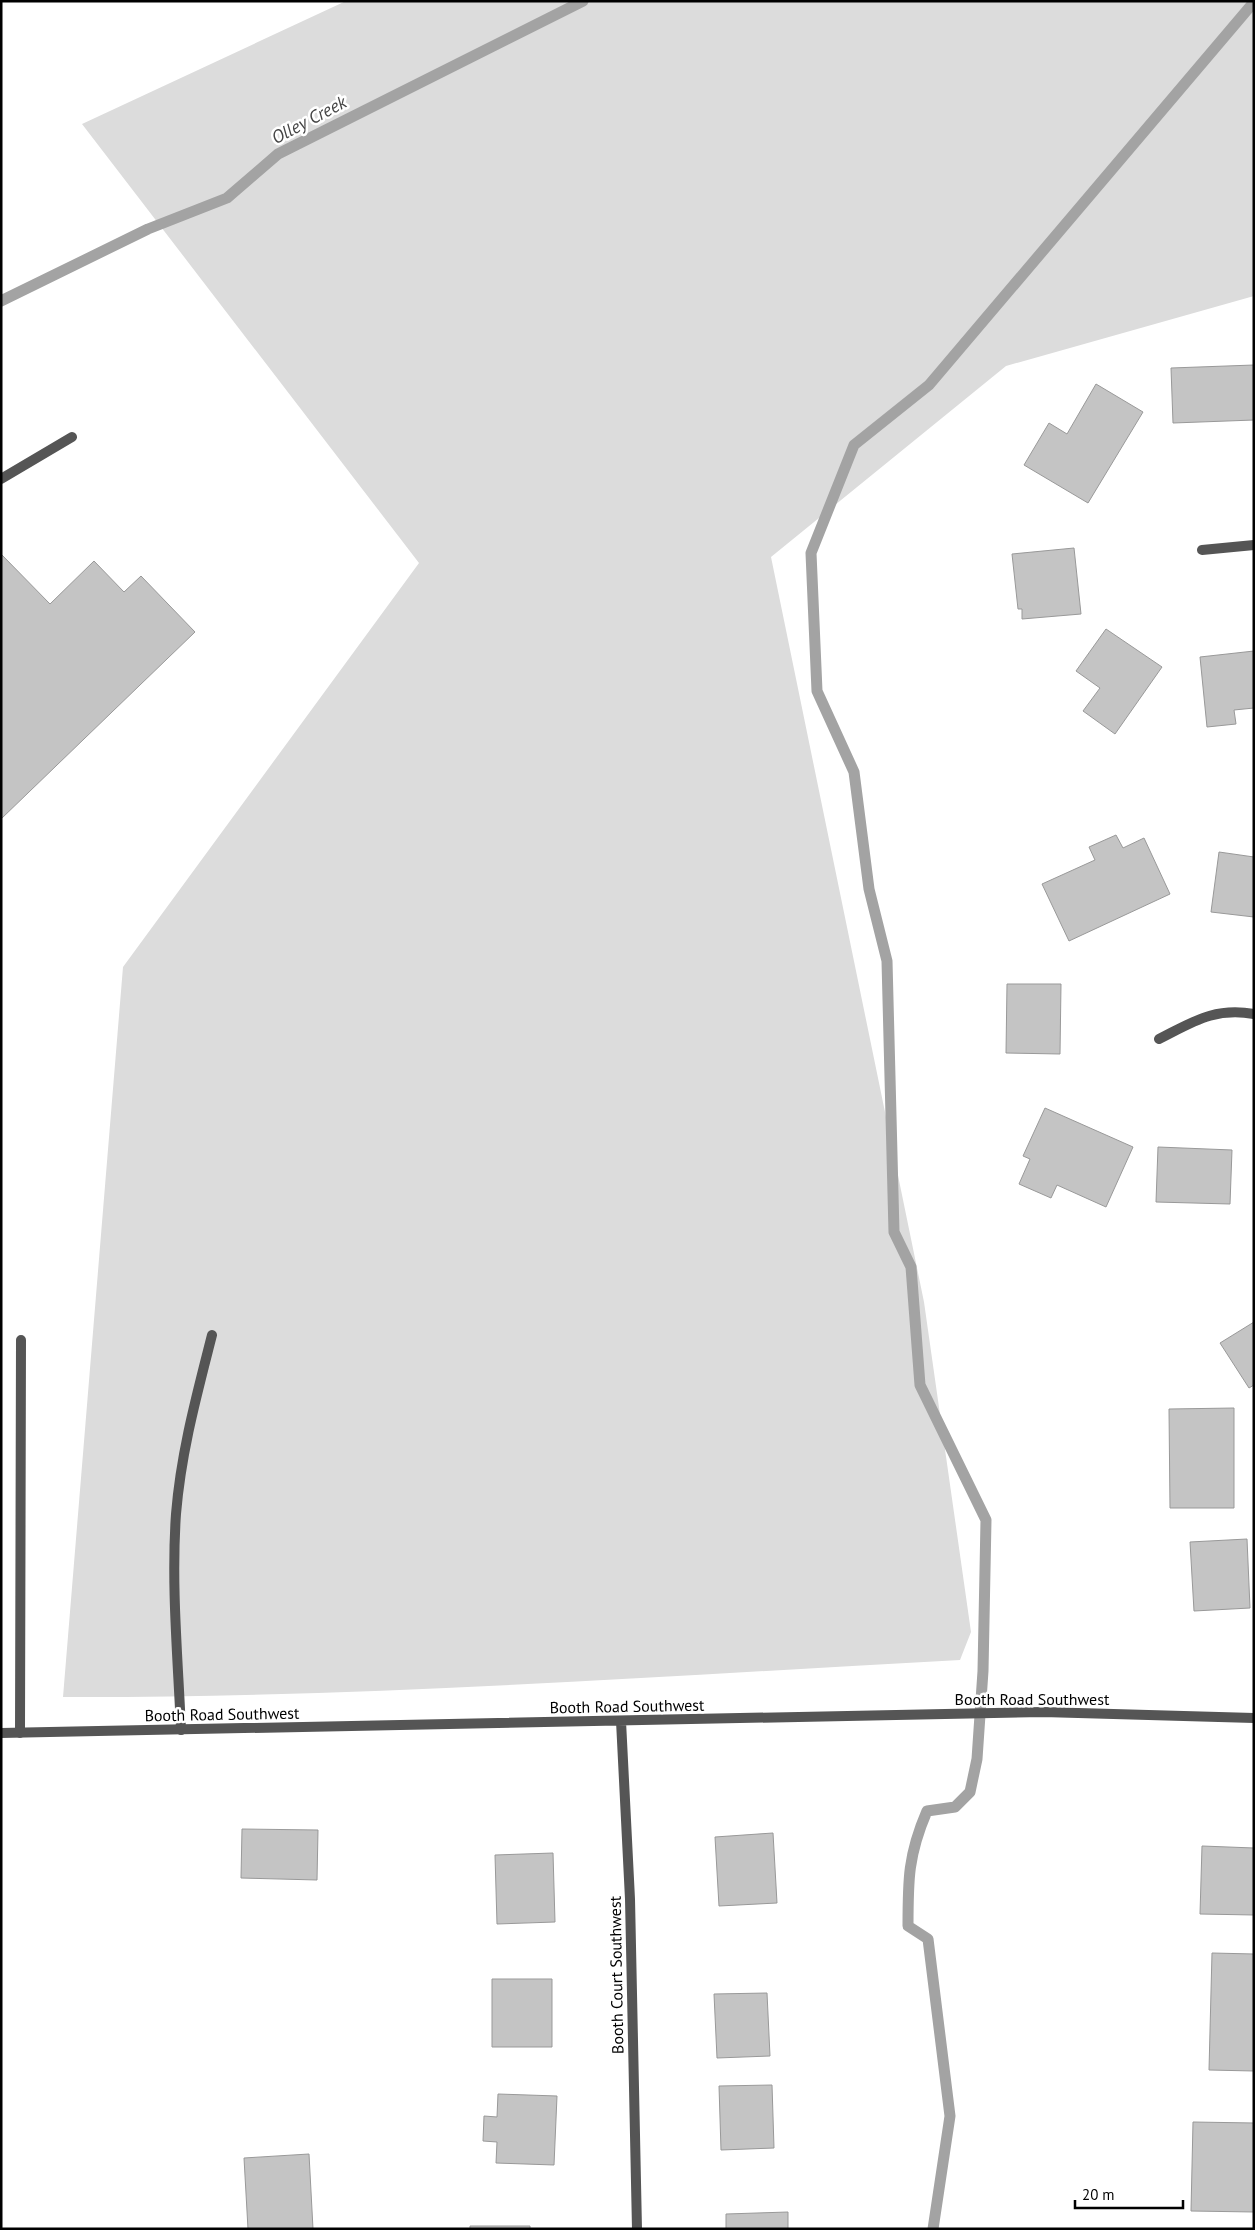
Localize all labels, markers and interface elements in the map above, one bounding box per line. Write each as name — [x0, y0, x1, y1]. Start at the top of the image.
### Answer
water label: Olley Creek — [267, 90, 351, 149]
street label: Booth Road Southwest — [955, 1689, 1110, 1709]
street label: Booth Road Southwest — [549, 1695, 705, 1717]
street label: Booth Road Southwest — [144, 1703, 300, 1725]
street label: Booth Court Southwest — [605, 1895, 627, 2054]
scale bar — [1075, 2178, 1182, 2210]
text: 20 m — [1082, 2185, 1115, 2204]

